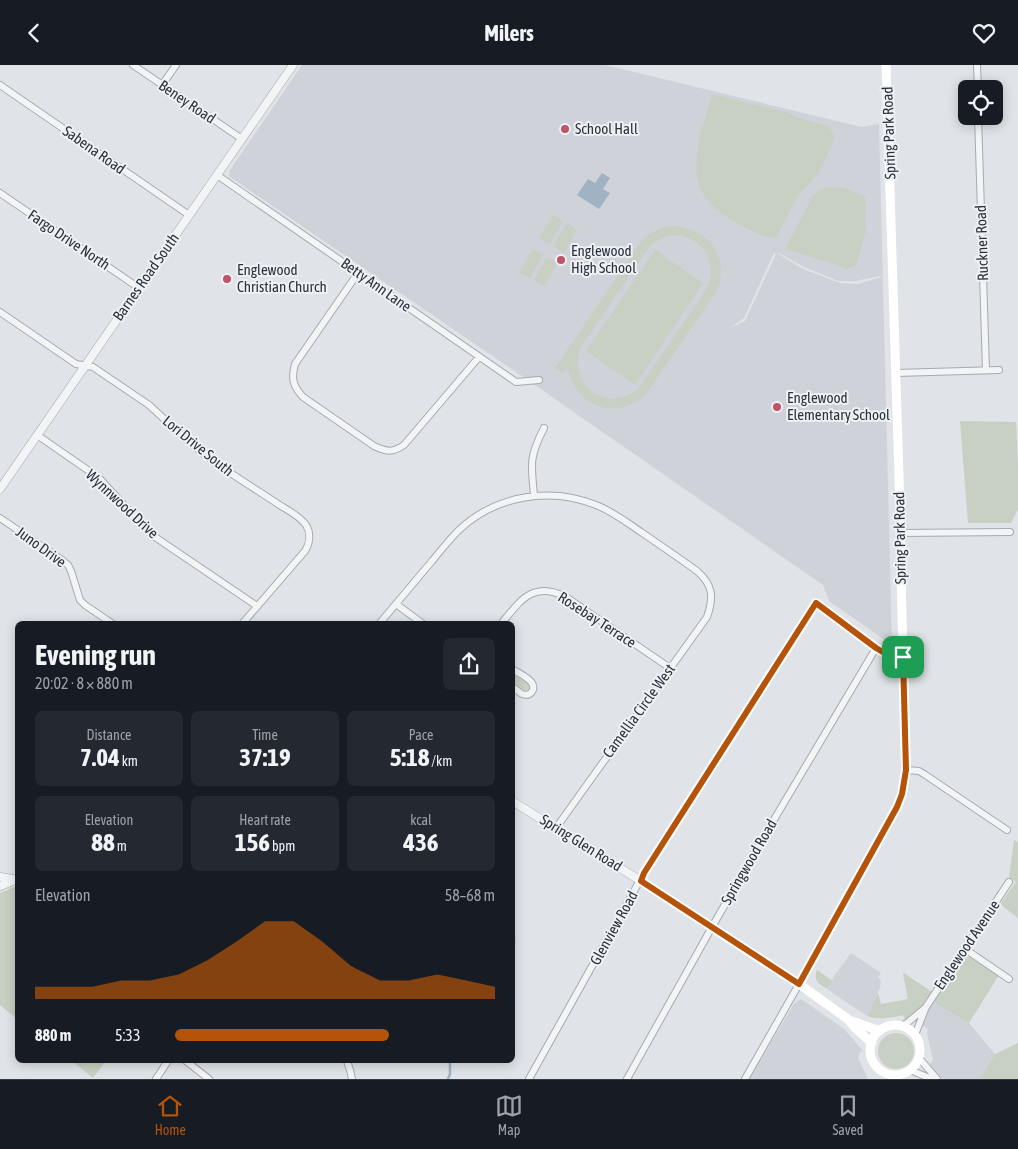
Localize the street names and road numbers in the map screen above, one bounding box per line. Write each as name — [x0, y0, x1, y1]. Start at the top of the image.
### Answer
street label: Beney Road — [156, 76, 219, 127]
street label: Spring Park Road — [878, 86, 899, 180]
street label: Sabena Road — [60, 122, 129, 177]
street label: Ruckner Road — [972, 205, 991, 281]
street label: Fargo Drive North — [25, 206, 113, 273]
street label: Barnes Road South — [109, 230, 182, 324]
street label: Betty Ann Lane — [338, 254, 415, 315]
street label: Lori Drive South — [159, 412, 237, 479]
street label: Wynnwood Drive — [83, 466, 162, 542]
street label: Spring Park Road — [890, 491, 909, 585]
street label: Juno Drive — [13, 523, 70, 570]
street label: Rosebay Terrace — [555, 588, 640, 651]
street label: Camellia Circle West — [599, 661, 678, 761]
street label: Spring Glen Road — [537, 811, 625, 875]
street label: Springwood Road — [717, 816, 780, 907]
street label: Glenview Road — [586, 888, 641, 968]
street label: Englewood Avenue — [930, 897, 1003, 993]

